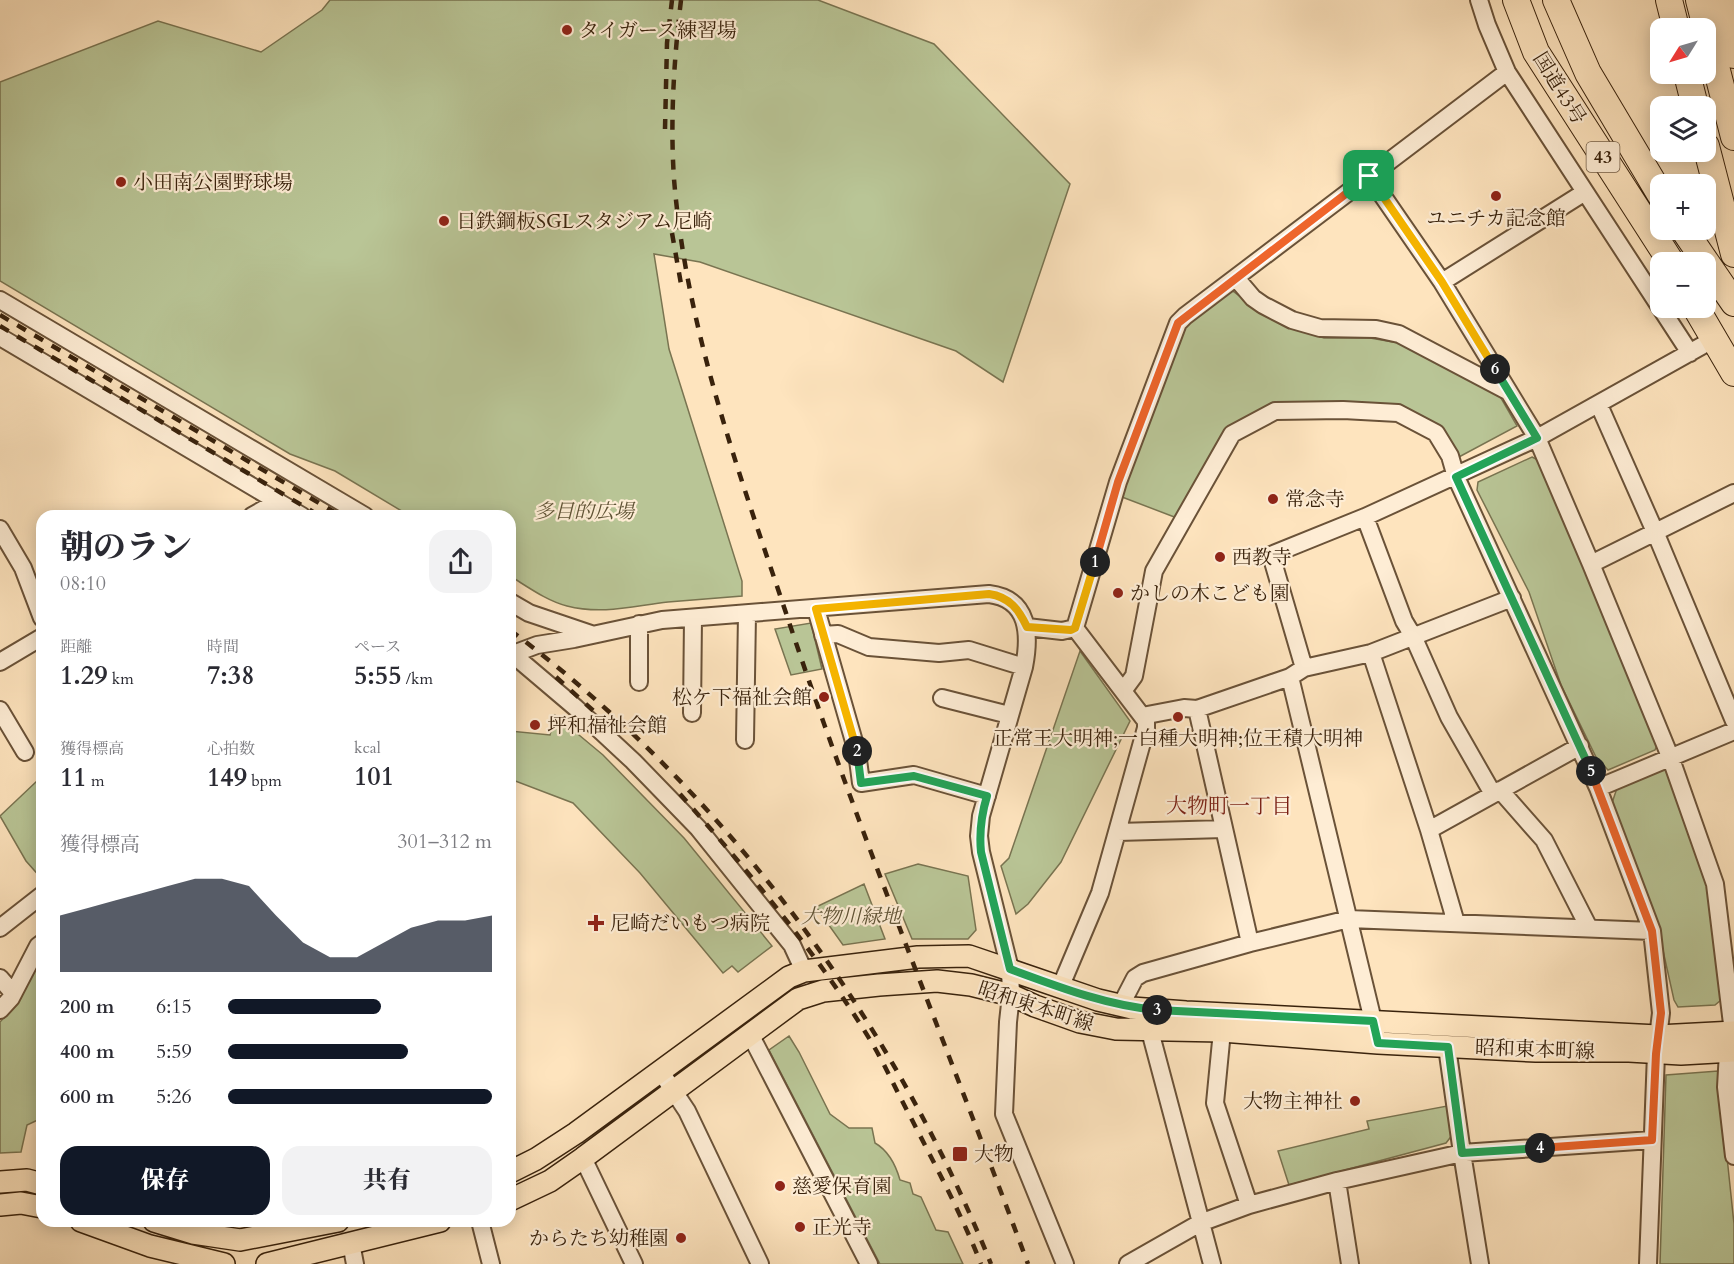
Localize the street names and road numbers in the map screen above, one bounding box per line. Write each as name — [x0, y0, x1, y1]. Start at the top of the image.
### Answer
street label: 国道43号 — [1527, 47, 1592, 130]
road number: 43 — [1586, 142, 1620, 172]
street label: 昭和東本町線 — [975, 975, 1097, 1038]
street label: 昭和東本町線 — [1475, 1034, 1595, 1065]

